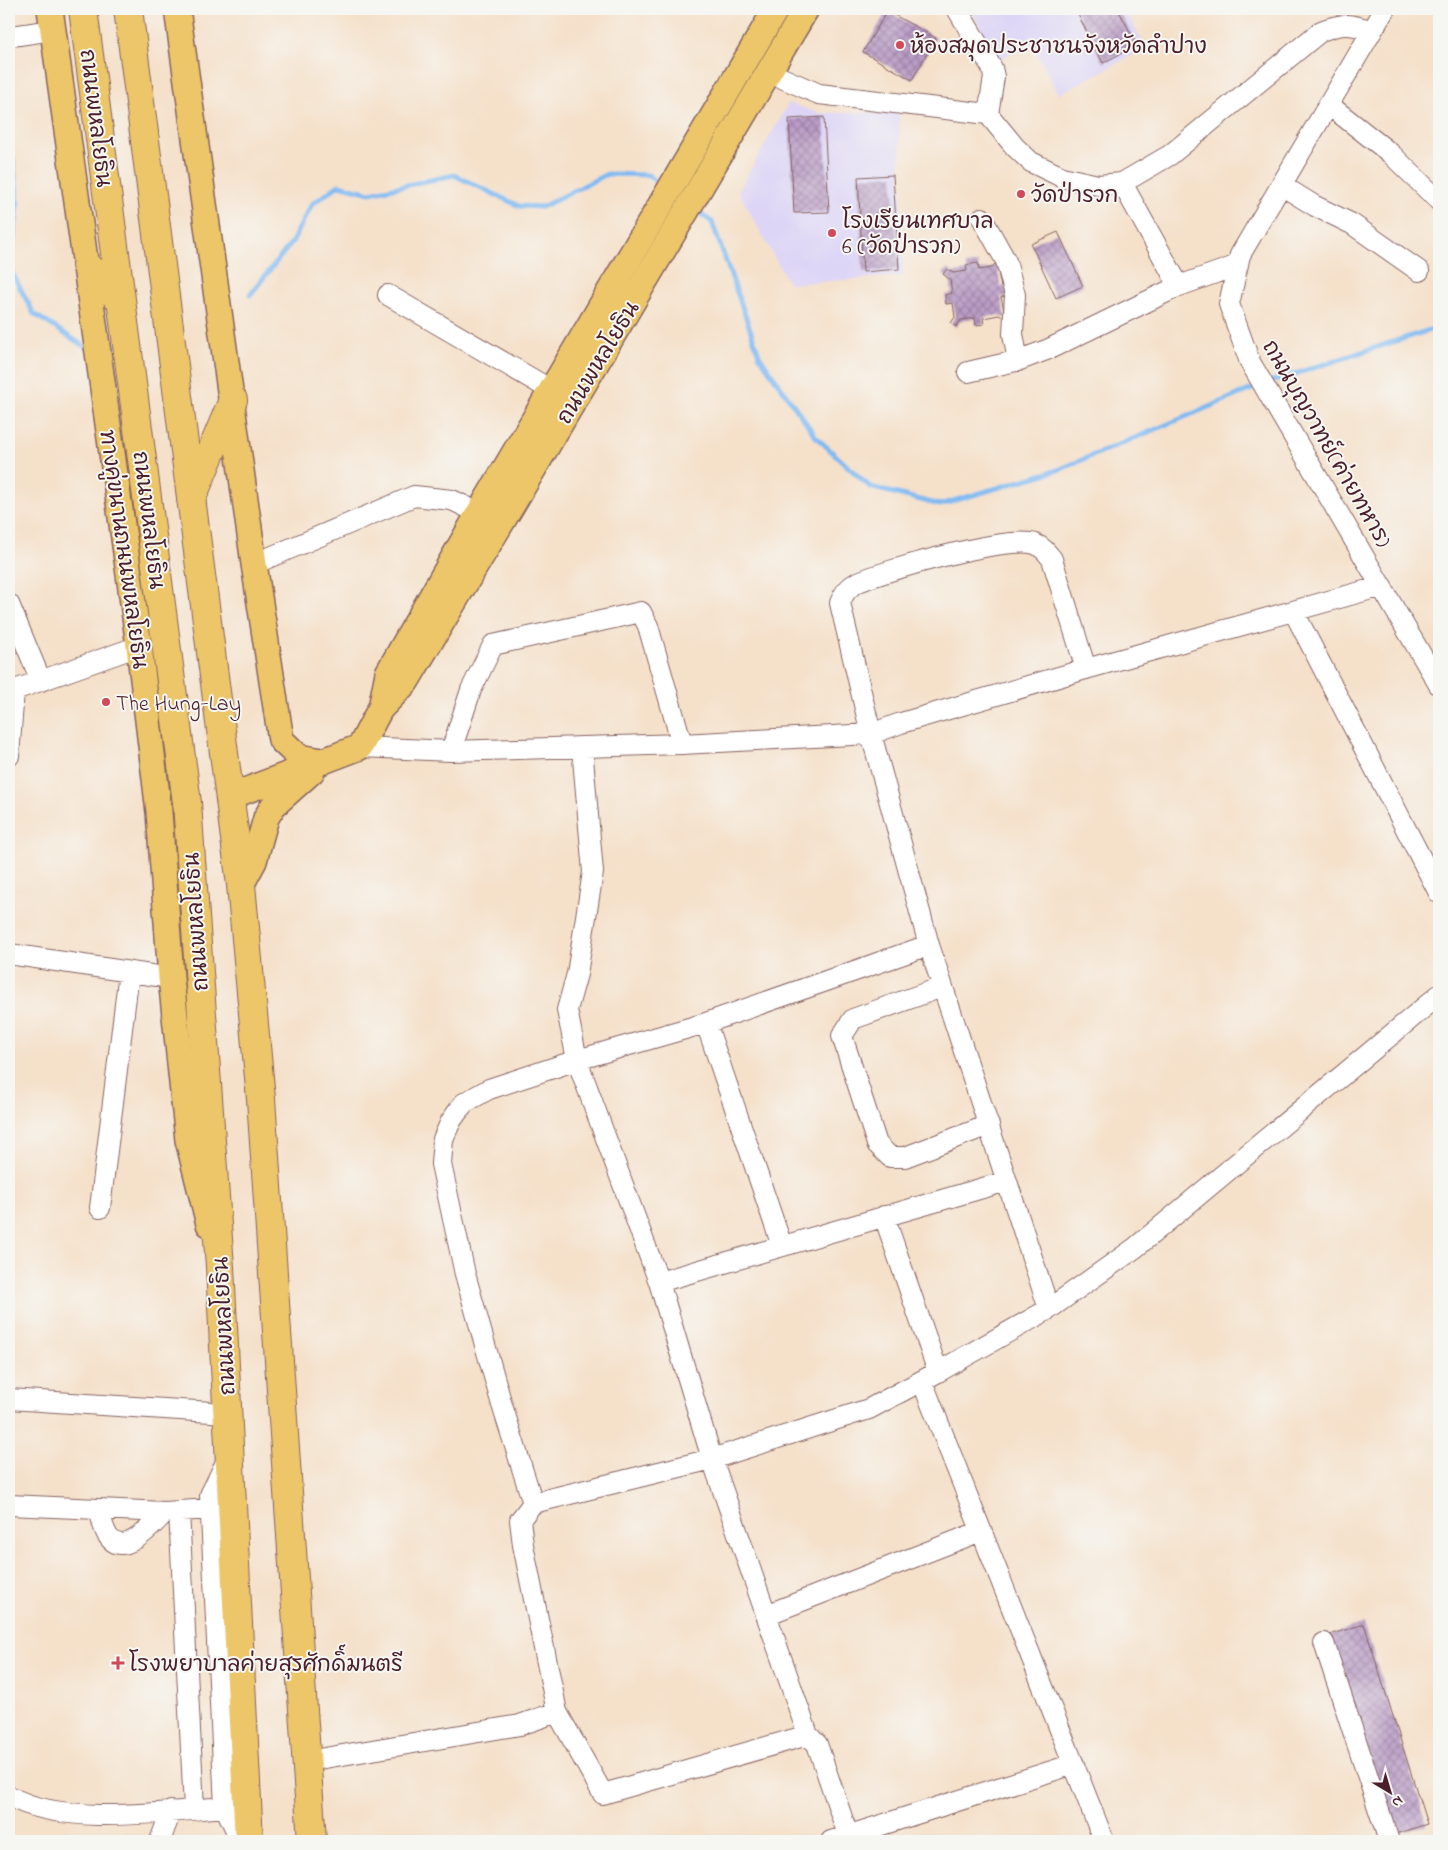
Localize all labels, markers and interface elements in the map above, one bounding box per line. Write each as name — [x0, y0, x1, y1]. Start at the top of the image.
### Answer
place label: ห้องสมุดประชาชนจังหวัดลำปาง — [910, 31, 1207, 64]
marker: ห้องสมุดประชาชนจังหวัดลำปาง — [894, 39, 906, 51]
street label: ถนนพหลโยธิน — [70, 47, 119, 190]
place label: วัดป่ารวก — [1031, 181, 1118, 213]
marker: วัดป่ารวก — [1015, 188, 1027, 200]
place label: โรงเรียนเทศบาล 6 (วัดป่ารวก) — [842, 206, 993, 264]
marker: โรงเรียนเทศบาล 6 (วัดป่ารวก) — [826, 227, 838, 239]
street label: ถนนพหลโยธิน — [549, 295, 649, 431]
street label: ถนนบุญวาทย์(ค่ายทหาร) — [1253, 334, 1399, 554]
street label: ทางคู่ขนานถนนพหลโยธิน — [89, 428, 156, 671]
street label: ถนนพหลโยธิน — [123, 449, 172, 592]
place label: The Hung-Lay — [116, 689, 241, 722]
marker: The Hung-Lay — [100, 696, 112, 708]
street label: ถนนพหลโยธิน — [176, 851, 219, 992]
street label: ถนนพหลโยธิน — [205, 1255, 246, 1396]
place label: โรงพยาบาลค่ายสุรศักดิ์มนตรี — [129, 1644, 403, 1682]
marker: โรงพยาบาลค่ายสุรศักดิ์มนตรี — [111, 1656, 125, 1670]
north arrow — [1366, 1768, 1416, 1818]
text: N — [1387, 1790, 1407, 1812]

